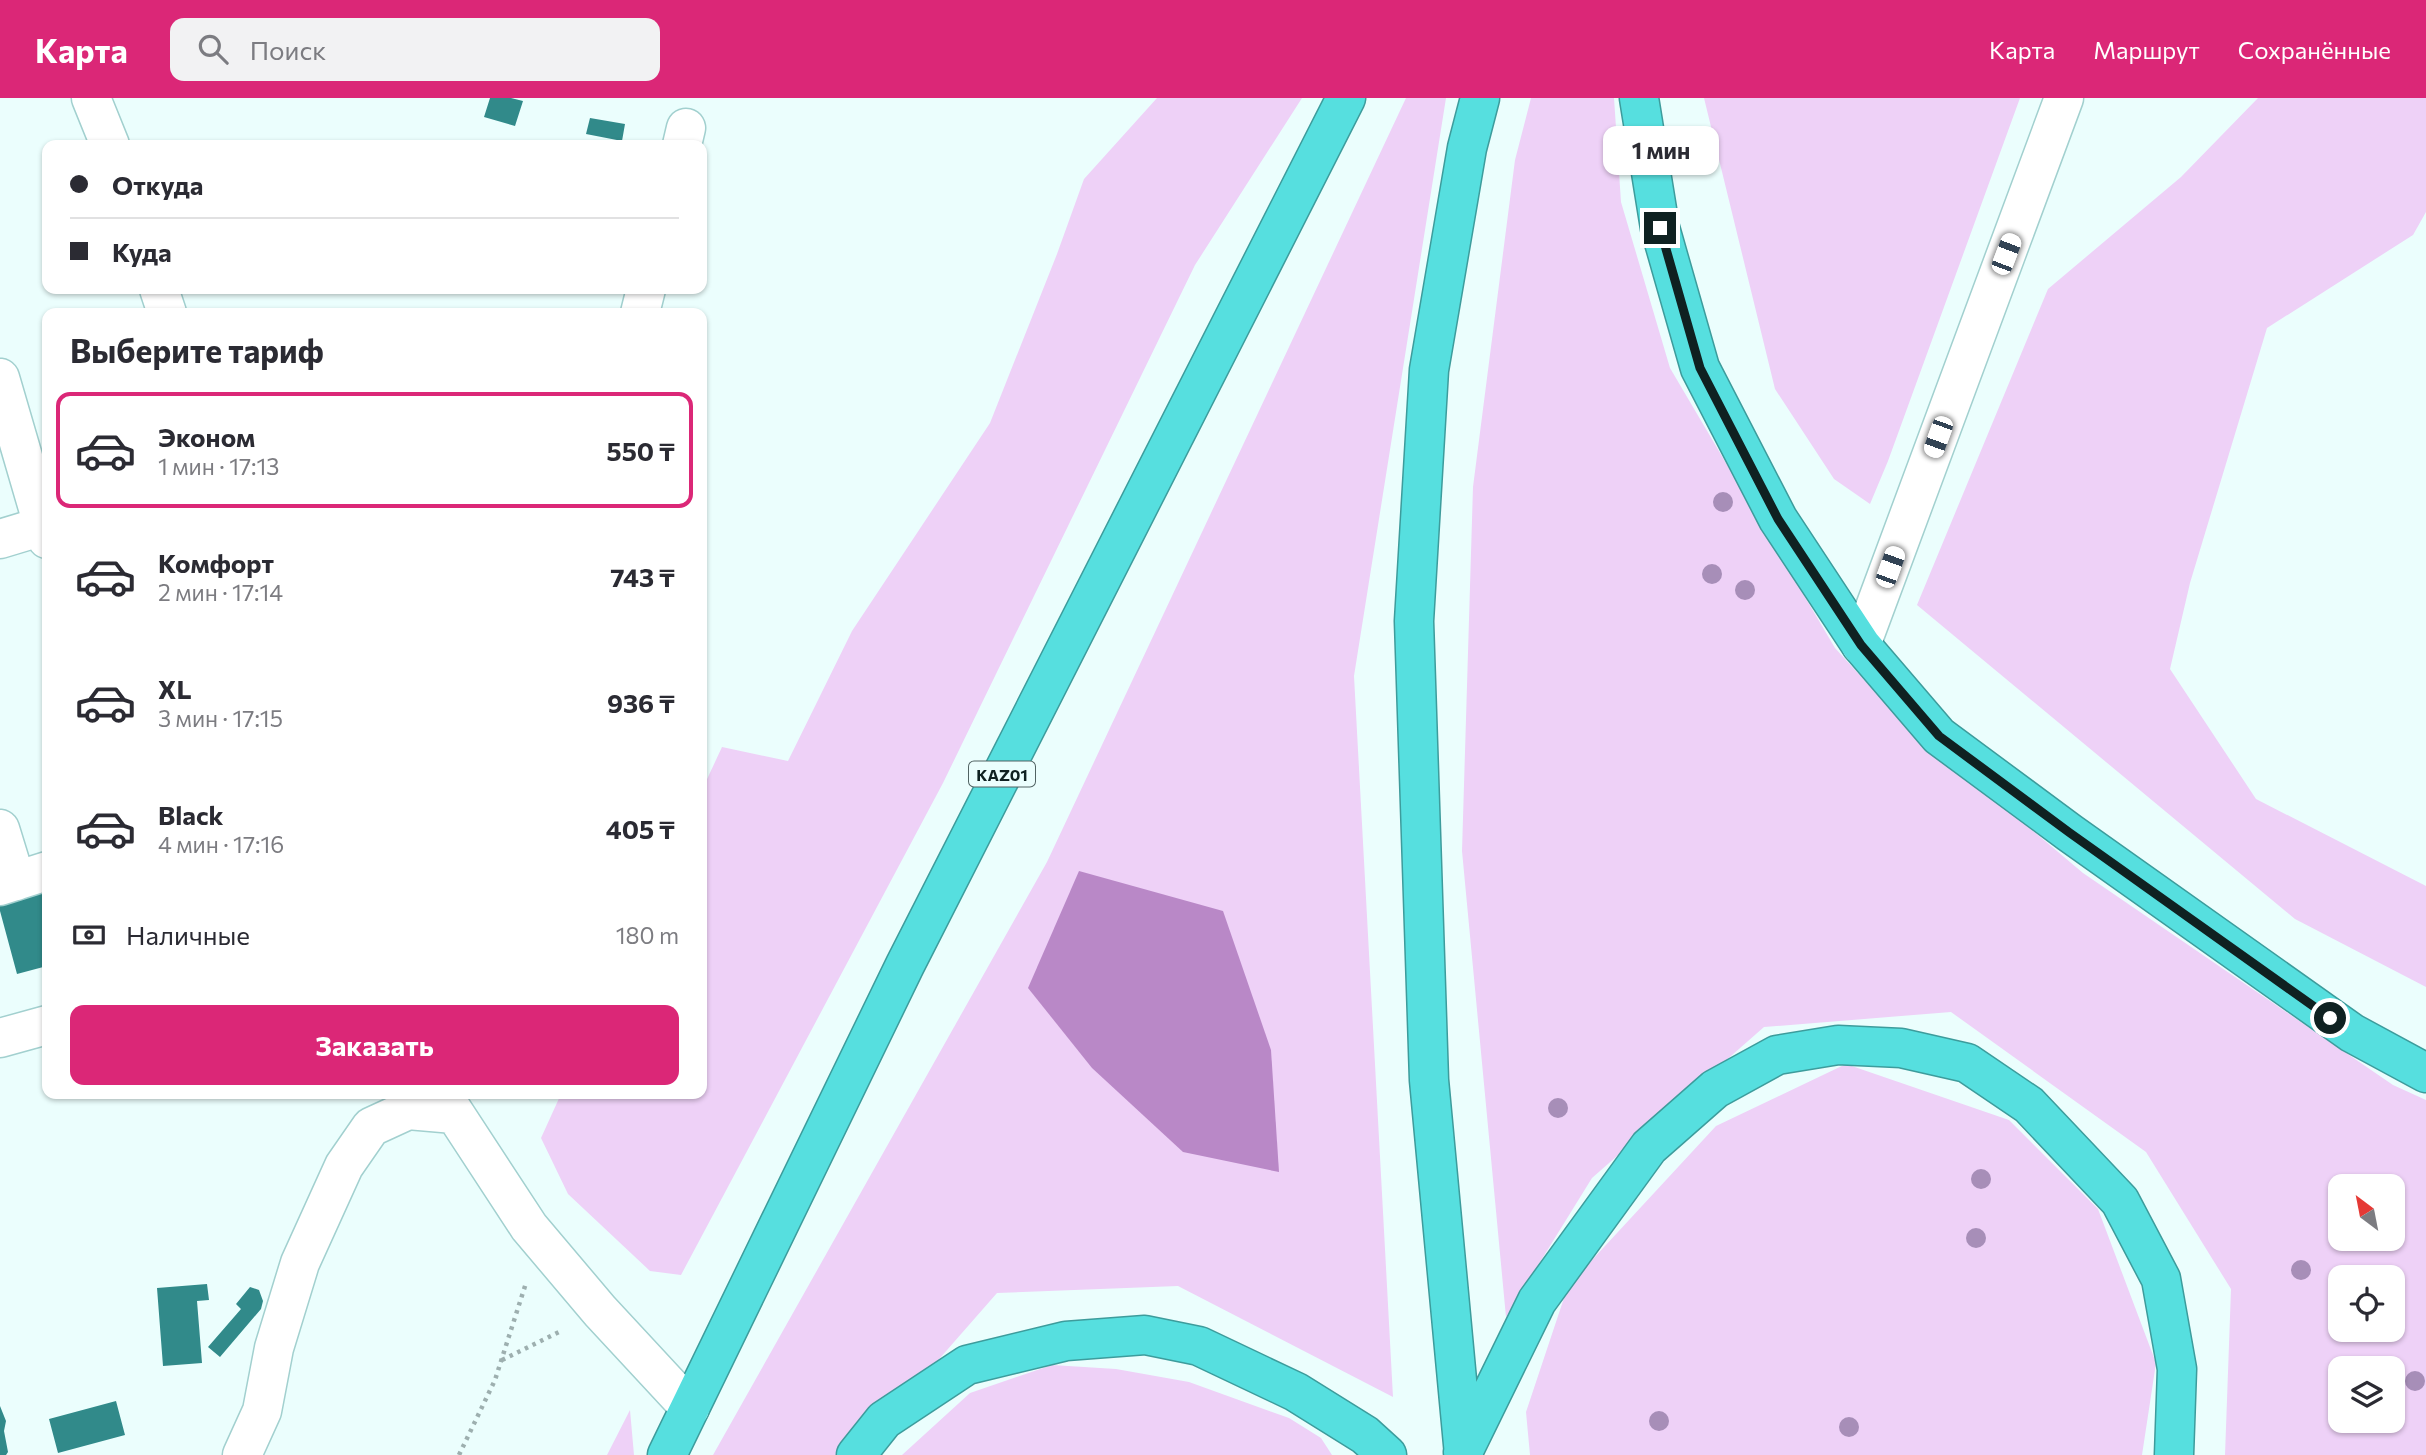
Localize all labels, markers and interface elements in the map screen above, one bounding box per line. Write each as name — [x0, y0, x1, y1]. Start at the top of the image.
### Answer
search box — [170, 18, 660, 81]
text: Карта — [35, 29, 128, 70]
icon: search — [194, 30, 232, 68]
text: Поиск — [250, 34, 326, 65]
text: Карта — [1989, 35, 2055, 64]
text: Маршрут — [2093, 35, 2200, 64]
text: Сохранённые — [2238, 35, 2391, 64]
callout: 1 мин — [1602, 127, 1718, 176]
text: 1 мин — [1632, 136, 1690, 164]
text: Откуда — [112, 169, 203, 200]
route end — [1644, 212, 1676, 244]
car — [1989, 231, 2024, 277]
text: Куда — [112, 236, 172, 267]
text: Выберите тариф — [70, 330, 324, 370]
car — [1921, 414, 1956, 460]
icon: car — [74, 419, 137, 482]
text: Эконом — [158, 421, 255, 452]
text: 550 ₸ — [606, 435, 675, 466]
text: 1 мин · 17:13 — [158, 452, 280, 480]
car — [1873, 544, 1908, 590]
icon: car — [74, 545, 137, 608]
text: Комфорт — [158, 547, 274, 578]
text: 743 ₸ — [610, 561, 675, 592]
text: 2 мин · 17:14 — [158, 578, 283, 606]
icon: car — [74, 671, 137, 734]
text: XL — [158, 673, 192, 704]
text: 936 ₸ — [607, 687, 675, 718]
text: 3 мин · 17:15 — [158, 704, 283, 732]
road number: KАZ01 — [969, 762, 1035, 786]
icon: car — [74, 797, 137, 860]
text: Black — [158, 799, 224, 830]
text: 405 ₸ — [606, 813, 675, 844]
text: 4 мин · 17:16 — [158, 830, 284, 858]
icon: cash — [70, 916, 108, 954]
text: Наличные — [126, 919, 250, 950]
text: 180 m — [616, 921, 679, 949]
route start — [2314, 1002, 2346, 1034]
button: Заказать — [70, 1005, 679, 1085]
north arrow — [2328, 1174, 2404, 1251]
map controls — [2328, 1174, 2405, 1433]
button: locate — [2328, 1265, 2405, 1342]
button: layers — [2328, 1356, 2405, 1433]

